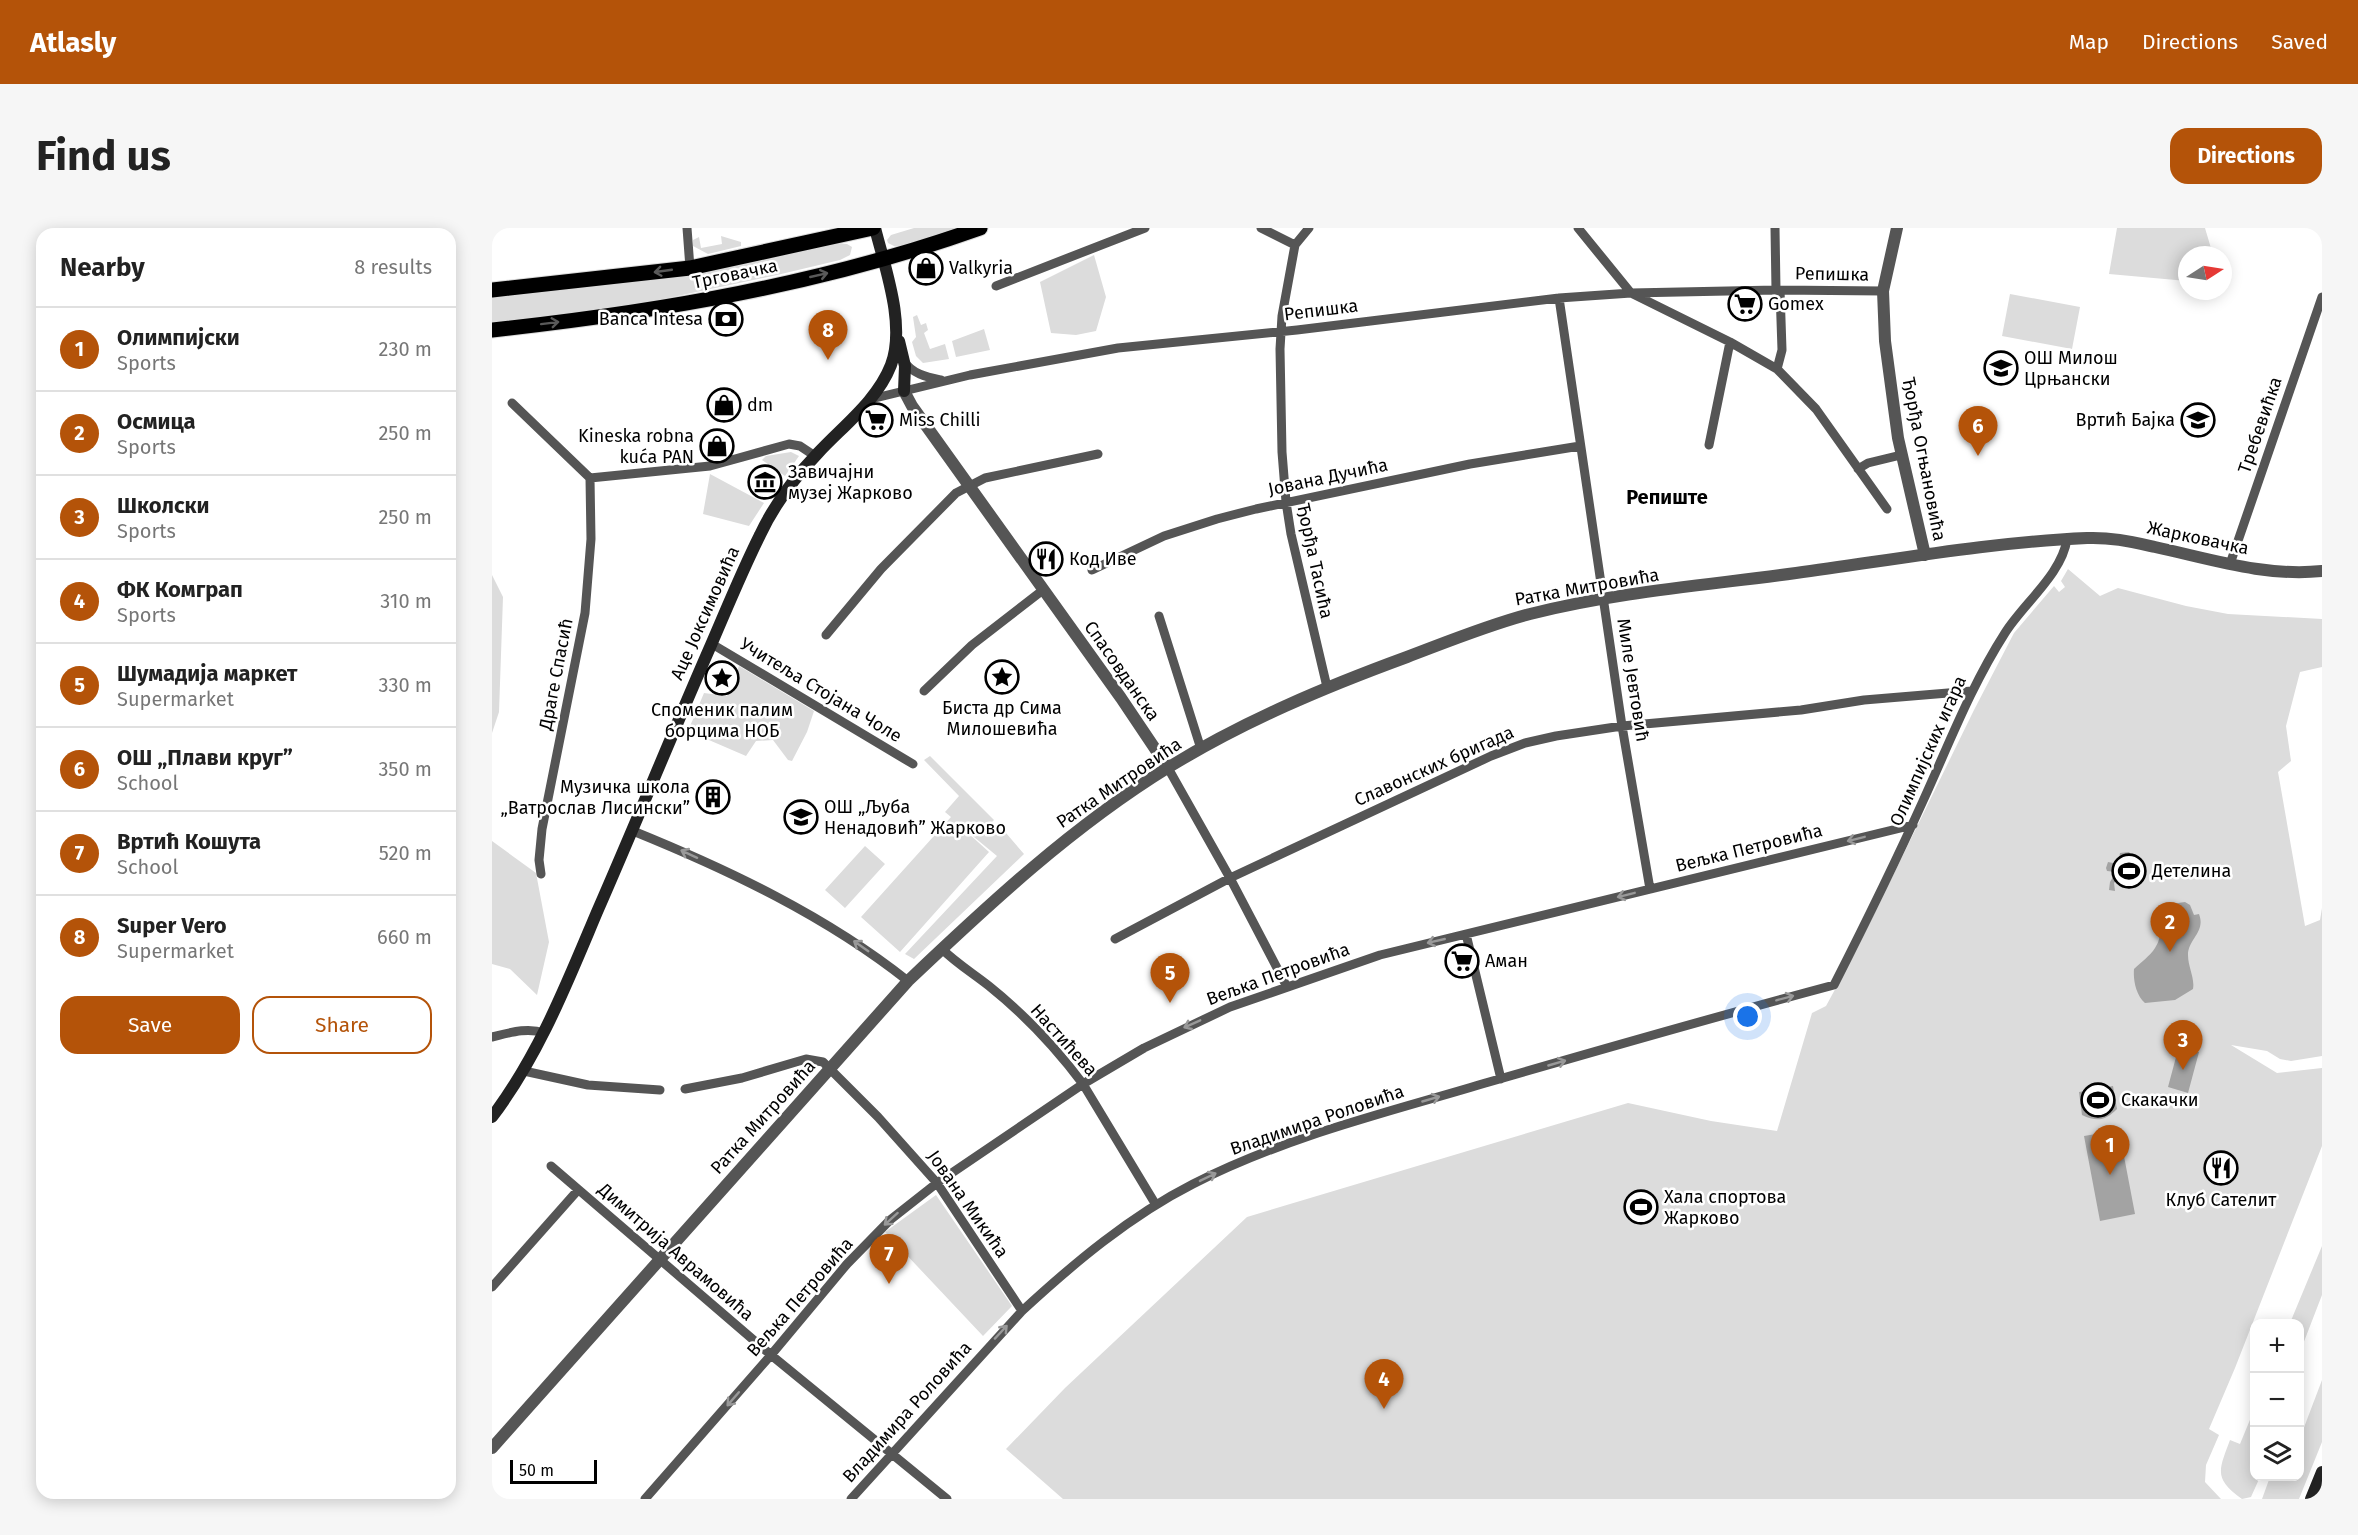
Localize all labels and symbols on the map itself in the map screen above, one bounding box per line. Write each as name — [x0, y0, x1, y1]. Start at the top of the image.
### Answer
north arrow — [2178, 246, 2232, 300]
shop icon: Valkyria — [908, 250, 944, 286]
street label: Трговачка — [690, 254, 780, 294]
place label: Valkyria — [949, 257, 1013, 279]
street label: Репишка — [1795, 262, 1869, 286]
one-way arrow — [654, 266, 674, 277]
one-way arrow — [809, 269, 828, 281]
supermarket icon: Gomex — [1727, 286, 1763, 322]
place label: Gomex — [1768, 293, 1824, 315]
street label: Репишка — [1283, 295, 1359, 325]
bank icon: Banca Intesa — [708, 301, 744, 337]
place label: Banca Intesa — [599, 308, 703, 330]
pin: 8 — [808, 310, 848, 360]
one-way arrow — [540, 318, 560, 329]
place label: ОШ Милош Црњански — [2024, 347, 2118, 390]
school or university icon: ОШ Милош Црњански — [1983, 350, 2019, 386]
street label: Требевићка — [2233, 374, 2287, 476]
street label: Ђорђа Огњановића — [1897, 375, 1951, 543]
shop icon: dm — [706, 387, 742, 423]
place label: dm — [747, 394, 773, 416]
supermarket icon: Miss Chilli — [858, 402, 894, 438]
school or university icon: Вртић Бајка — [2180, 402, 2216, 438]
pin: 6 — [1958, 406, 1998, 456]
place label: Miss Chilli — [899, 409, 981, 431]
place label: Вртић Бајка — [2076, 409, 2175, 431]
place label: Kineska robna kuća PAN — [578, 425, 694, 468]
shop icon: Kineska robna kuća PAN — [699, 428, 735, 464]
street label: Јована Дучића — [1266, 454, 1390, 500]
place label: Завичајни музеј Жарково — [788, 461, 913, 504]
museum icon: Завичајни музеј Жарково — [747, 464, 783, 500]
district label: Репиште — [1626, 485, 1708, 509]
street label: Ђорђа Тасића — [1292, 501, 1338, 621]
street label: Жарковачка — [2145, 516, 2251, 560]
restaurant icon: Код Иве — [1028, 541, 1064, 577]
street label: Аце Јоксимовића — [666, 543, 744, 683]
place label: Код Иве — [1069, 548, 1137, 570]
street label: Ратка Митровића — [1513, 563, 1661, 611]
street label: Драге Спасић — [534, 616, 578, 733]
street label: Спасовданска — [1079, 617, 1165, 725]
street label: Миле Јевтовић — [1612, 617, 1654, 743]
street label: Учитеља Стојана Чоле — [736, 633, 906, 747]
place icon: Биста др Сима Милошевића — [984, 659, 1020, 695]
place icon: Споменик палим борцима НОБ — [704, 660, 740, 696]
street label: Олимпијских игара — [1885, 672, 1971, 830]
place label: Биста др Сима Милошевића — [942, 697, 1062, 740]
place label: Споменик палим борцима НОБ — [651, 699, 793, 742]
street label: Славонских бригада — [1351, 721, 1517, 811]
street label: Ратка Митровића — [1052, 733, 1186, 833]
place label: Музичка школа „Ватрослав Лисински” — [501, 776, 690, 819]
building icon: Музичка школа „Ватрослав Лисински” — [695, 779, 731, 815]
place label: ОШ „Љуба Ненадовић” Жарково — [824, 796, 1006, 839]
school or university icon: ОШ „Љуба Ненадовић” Жарково — [783, 799, 819, 835]
street label: Вељка Петровића — [1673, 819, 1825, 877]
one-way arrow — [1847, 833, 1866, 845]
one-way arrow — [681, 848, 699, 860]
sports icon: Детелина — [2111, 853, 2147, 889]
place label: Детелина — [2151, 860, 2231, 882]
one-way arrow — [1616, 889, 1635, 901]
pin: 2 — [2150, 902, 2190, 952]
one-way arrow — [1427, 935, 1446, 947]
street label: Вељка Петровића — [1203, 938, 1353, 1010]
one-way arrow — [853, 940, 870, 952]
supermarket icon: Аман — [1444, 943, 1480, 979]
place label: Аман — [1485, 950, 1528, 972]
pin: 5 — [1150, 954, 1190, 1003]
one-way arrow — [1775, 992, 1794, 1004]
street label: Настићева — [1026, 999, 1102, 1081]
your location — [1733, 1002, 1762, 1031]
one-way arrow — [1184, 1019, 1202, 1030]
pin: 3 — [2164, 1020, 2202, 1070]
street label: Ратка Митровића — [706, 1055, 820, 1179]
one-way arrow — [1547, 1057, 1566, 1068]
street label: Владимира Роловића — [1227, 1080, 1407, 1160]
sports icon: Скакачки — [2080, 1082, 2116, 1118]
place label: Скакачки — [2121, 1089, 2199, 1111]
one-way arrow — [1421, 1092, 1440, 1104]
pin: 1 — [2090, 1126, 2130, 1175]
street label: Јована Микића — [923, 1146, 1013, 1262]
restaurant icon: Клуб Сателит — [2203, 1150, 2239, 1186]
one-way arrow — [1198, 1171, 1216, 1183]
street label: Димитрија Аврамовића — [593, 1178, 758, 1325]
place label: Хала спортова Жарково — [1664, 1186, 1786, 1229]
sports icon: Хала спортова Жарково — [1623, 1189, 1659, 1225]
place label: Клуб Сателит — [2166, 1189, 2277, 1211]
one-way arrow — [884, 1212, 899, 1226]
street label: Вељка Петровића — [742, 1233, 858, 1361]
pin: 7 — [870, 1234, 908, 1284]
one-way arrow — [994, 1325, 1008, 1340]
street label: Владимира Роловића — [838, 1337, 976, 1487]
pin: 4 — [1364, 1360, 1404, 1409]
one-way arrow — [726, 1392, 740, 1407]
scale bar — [510, 1457, 597, 1484]

